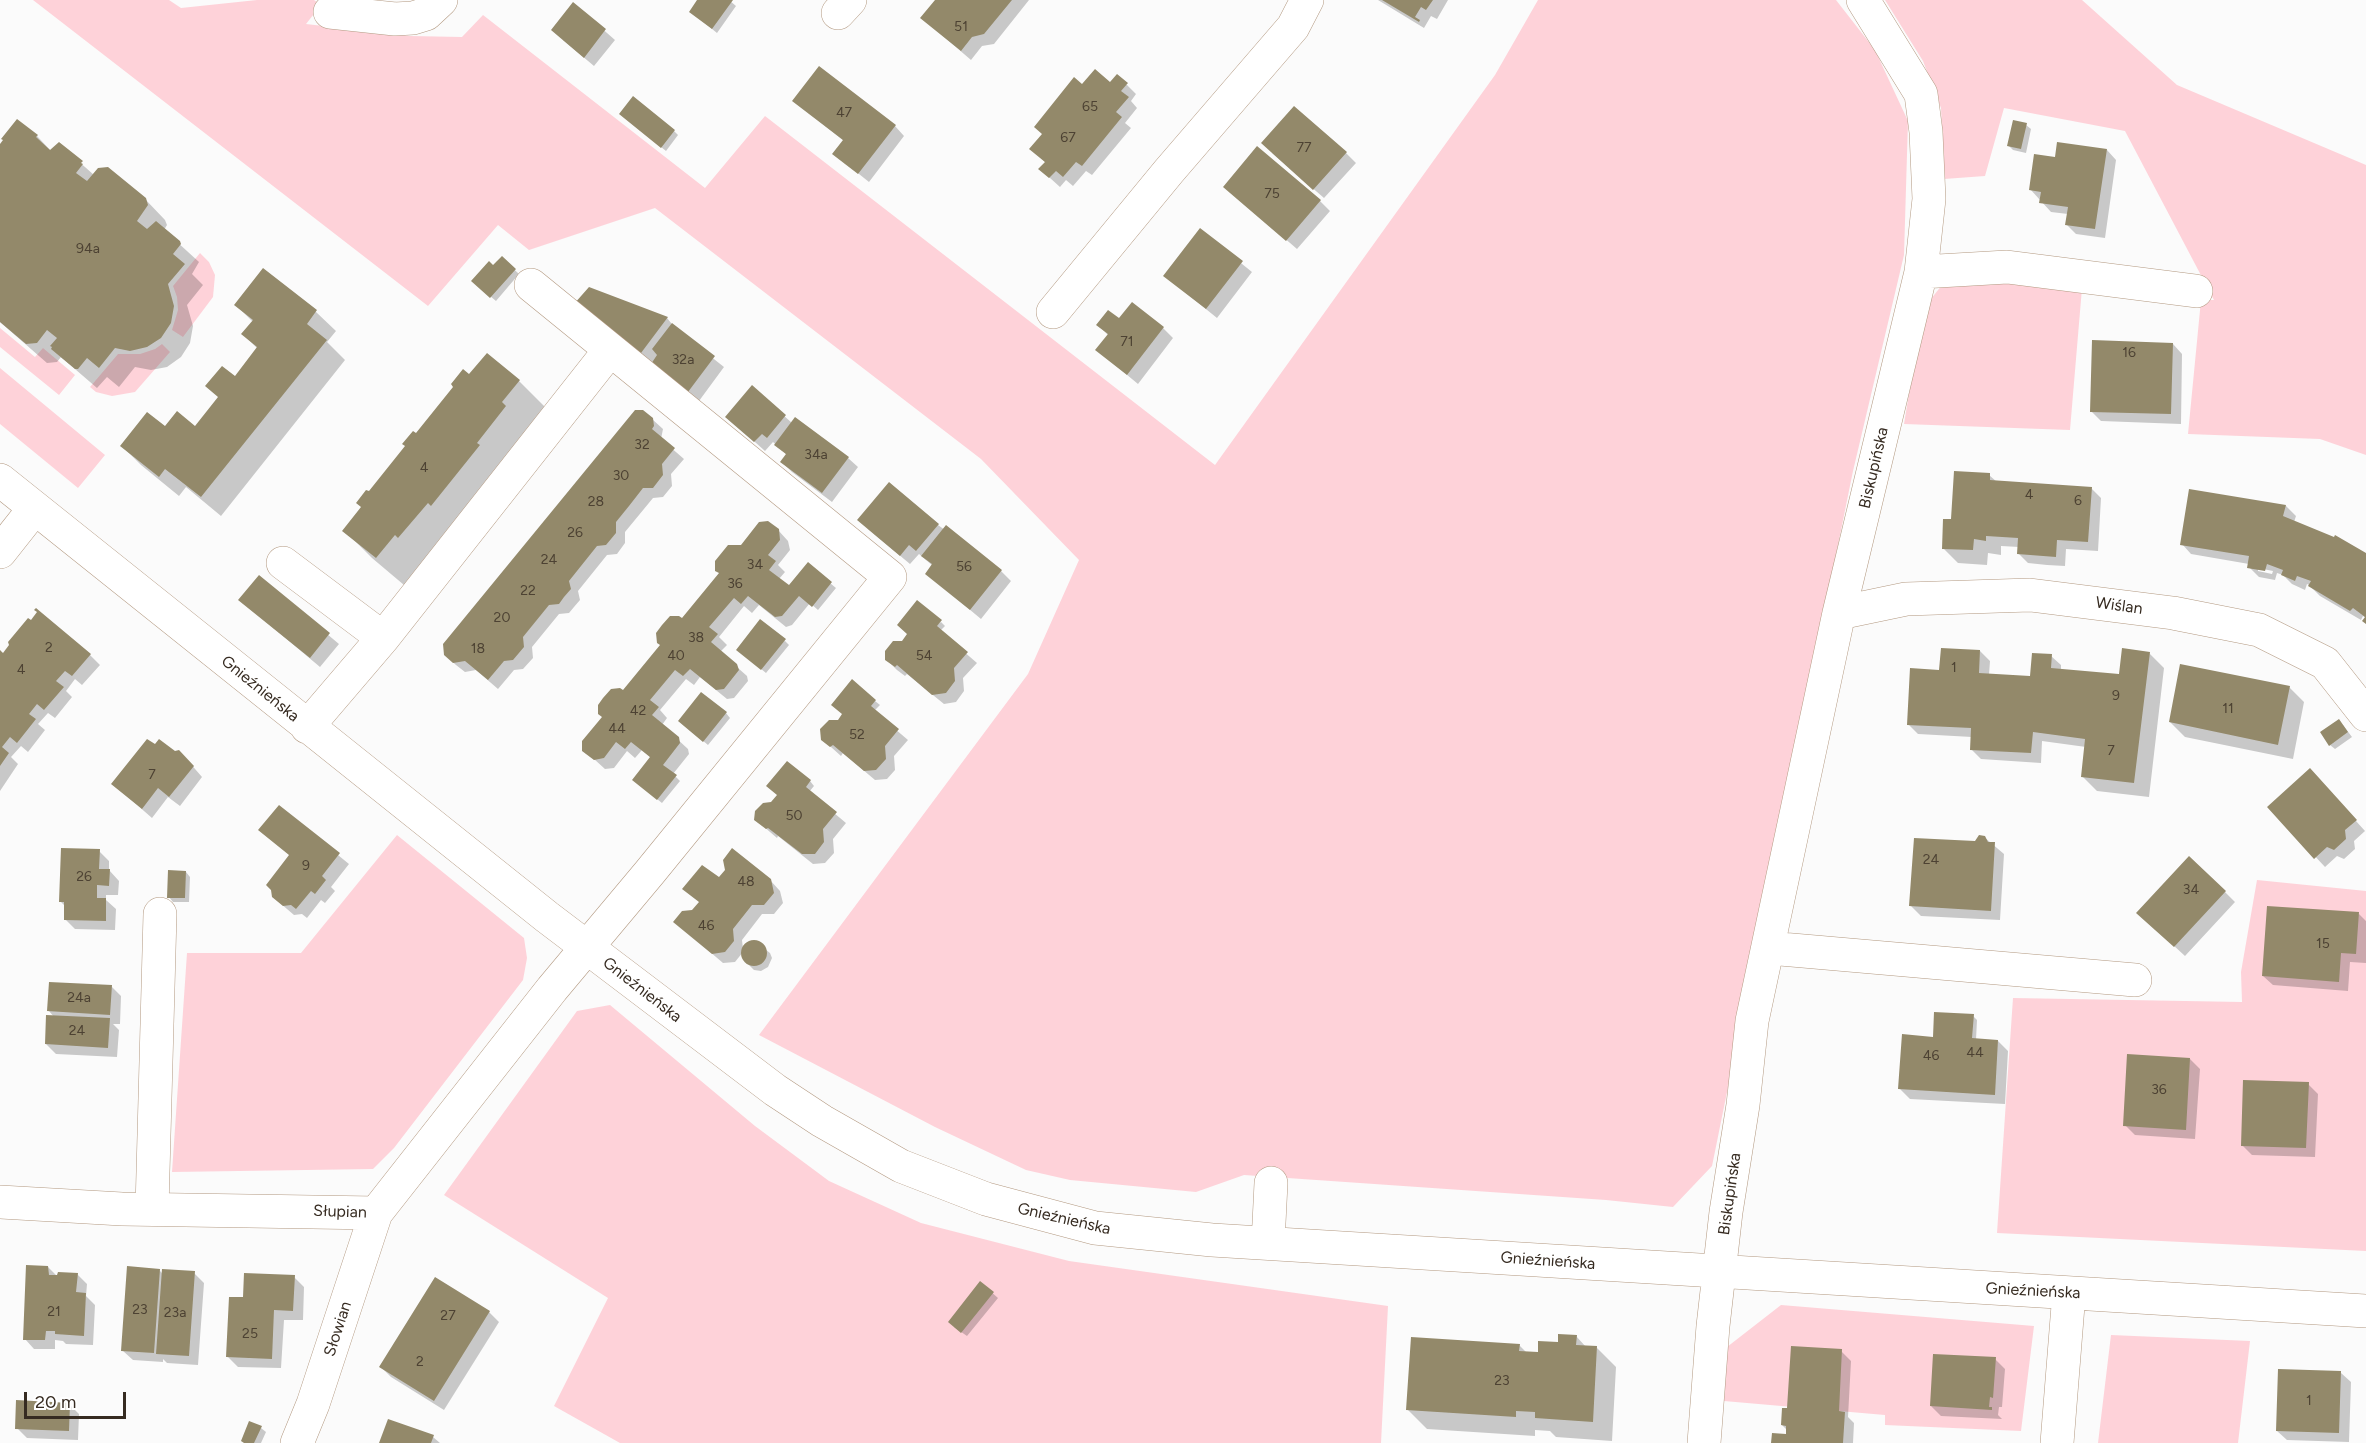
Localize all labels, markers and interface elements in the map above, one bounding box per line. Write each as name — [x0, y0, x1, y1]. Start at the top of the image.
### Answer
house number: 51 — [954, 19, 968, 35]
house number: 65 — [1082, 99, 1098, 115]
house number: 47 — [836, 105, 852, 121]
house number: 67 — [1060, 130, 1076, 146]
house number: 77 — [1296, 140, 1312, 156]
house number: 75 — [1264, 186, 1280, 202]
house number: 94a — [76, 241, 100, 257]
house number: 71 — [1120, 334, 1134, 350]
house number: 16 — [2122, 345, 2136, 361]
house number: 32a — [672, 352, 694, 368]
street label: Biskupińska — [1855, 425, 1893, 511]
house number: 32 — [634, 437, 650, 453]
house number: 34a — [804, 447, 828, 463]
house number: 4 — [420, 460, 428, 476]
house number: 30 — [613, 468, 629, 484]
house number: 4 — [2025, 487, 2033, 503]
house number: 6 — [2074, 493, 2082, 509]
house number: 28 — [588, 494, 604, 510]
house number: 26 — [567, 525, 583, 541]
house number: 24 — [541, 552, 557, 568]
house number: 34 — [747, 557, 763, 573]
house number: 56 — [956, 559, 972, 575]
house number: 36 — [727, 576, 743, 592]
house number: 22 — [520, 583, 536, 599]
street label: Wiślan — [2094, 593, 2144, 619]
house number: 20 — [494, 610, 510, 626]
house number: 38 — [688, 630, 704, 646]
house number: 2 — [45, 640, 53, 656]
house number: 18 — [471, 641, 485, 657]
house number: 40 — [667, 648, 685, 664]
house number: 54 — [916, 648, 932, 664]
street label: Gnieźnieńska — [217, 652, 303, 726]
house number: 1 — [1951, 660, 1957, 676]
house number: 4 — [17, 662, 25, 678]
house number: 9 — [2112, 688, 2120, 704]
house number: 11 — [2222, 701, 2234, 717]
house number: 42 — [630, 703, 646, 719]
house number: 44 — [608, 721, 626, 737]
house number: 52 — [849, 727, 865, 743]
house number: 7 — [2107, 743, 2115, 759]
house number: 7 — [148, 767, 156, 783]
house number: 50 — [785, 808, 803, 824]
house number: 24 — [1923, 852, 1939, 868]
house number: 9 — [302, 858, 310, 874]
house number: 26 — [76, 869, 92, 885]
house number: 48 — [737, 874, 755, 890]
house number: 34 — [2183, 882, 2199, 898]
house number: 46 — [698, 918, 714, 934]
house number: 15 — [2316, 936, 2330, 952]
street label: Gnieźnieńska — [599, 953, 685, 1027]
house number: 24a — [67, 990, 91, 1006]
house number: 24 — [69, 1023, 85, 1039]
house number: 44 — [1966, 1045, 1984, 1061]
house number: 46 — [1923, 1048, 1939, 1064]
house number: 36 — [2151, 1082, 2167, 1098]
street label: Biskupińska — [1715, 1152, 1745, 1236]
street label: Gnieźnieńska — [1016, 1199, 1112, 1239]
street label: Słupian — [313, 1201, 367, 1223]
street label: Gnieźnieńska — [1500, 1248, 1596, 1274]
street label: Gnieźnieńska — [1985, 1279, 2081, 1303]
street label: Słowian — [320, 1299, 356, 1359]
house number: 23 — [132, 1302, 148, 1318]
house number: 21 — [47, 1304, 61, 1320]
house number: 23a — [164, 1305, 186, 1321]
house number: 27 — [440, 1308, 456, 1324]
house number: 25 — [242, 1326, 258, 1342]
house number: 2 — [416, 1354, 424, 1370]
house number: 23 — [1494, 1373, 1510, 1389]
scale bar — [27, 1380, 129, 1418]
text: 20 m — [35, 1391, 76, 1413]
house number: 1 — [2306, 1393, 2312, 1409]

